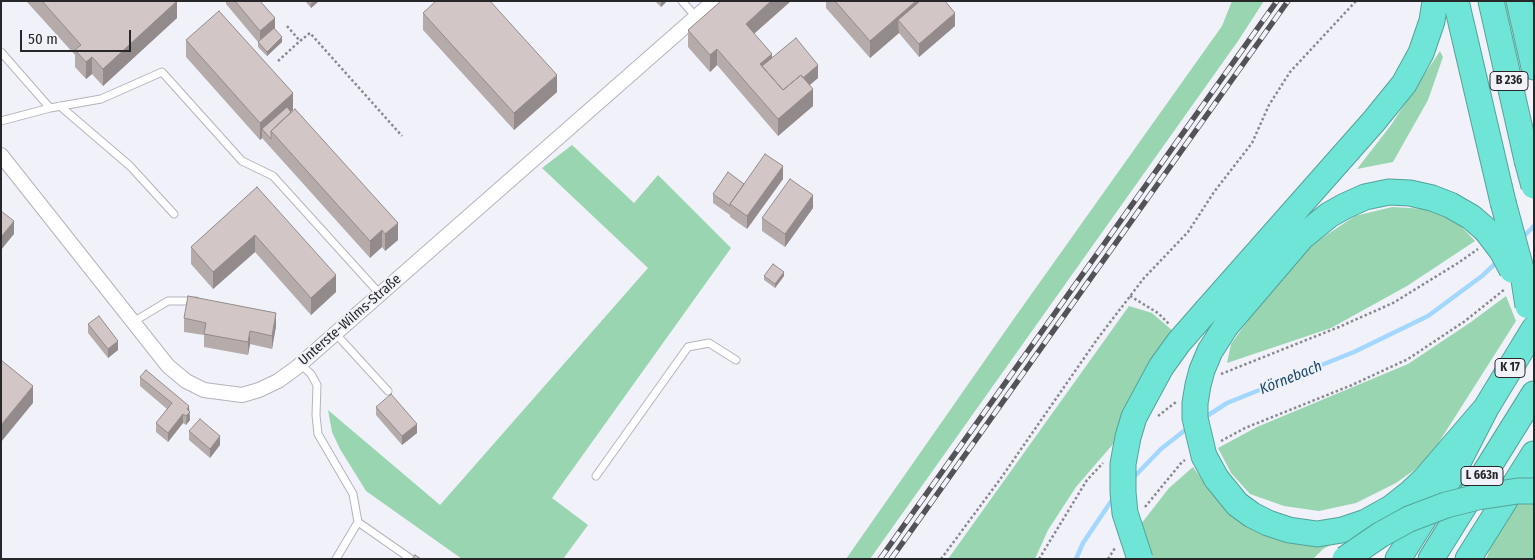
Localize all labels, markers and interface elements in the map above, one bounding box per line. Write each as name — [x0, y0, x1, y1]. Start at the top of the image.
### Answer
scale bar — [22, 20, 134, 52]
text: 50 m — [28, 30, 58, 48]
road number: B 236 — [1490, 72, 1528, 90]
street label: Unterste-Wilms-Straße — [295, 271, 405, 369]
water label: Körnebach — [1257, 357, 1325, 399]
road number: K 17 — [1495, 358, 1525, 378]
road number: L 663n — [1461, 466, 1503, 486]

